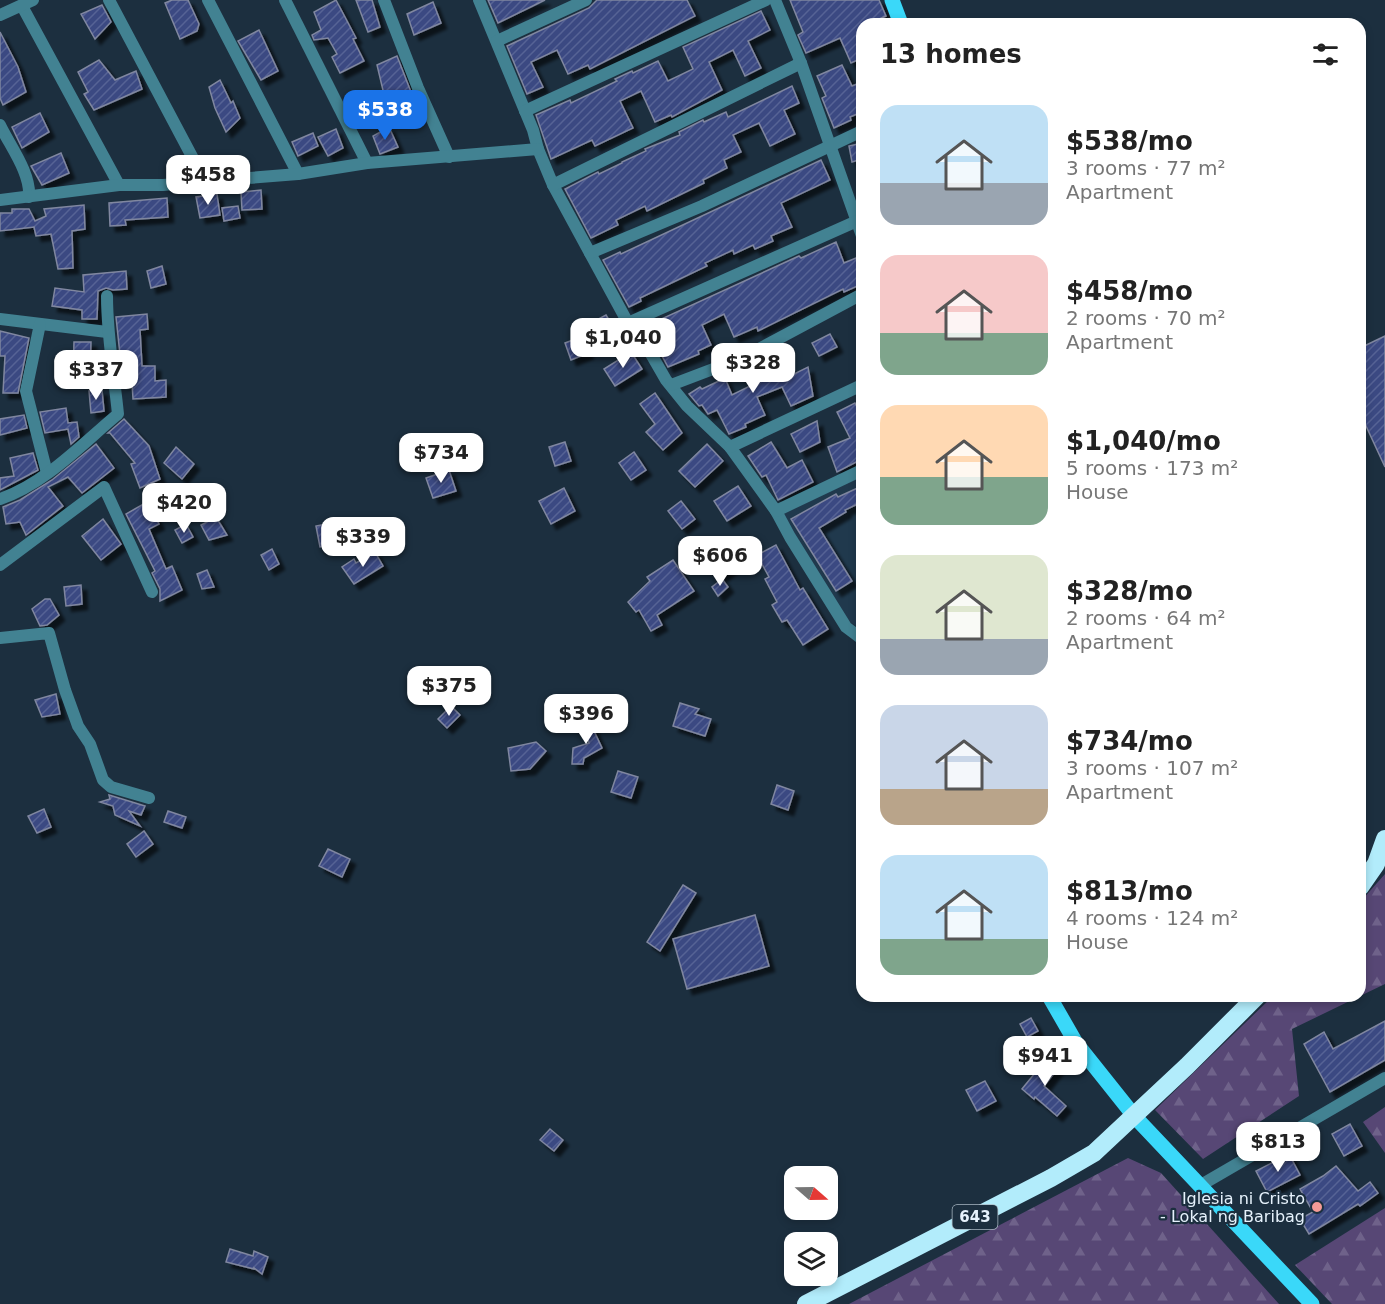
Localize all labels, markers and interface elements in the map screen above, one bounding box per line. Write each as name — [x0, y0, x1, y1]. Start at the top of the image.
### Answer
icon: filters — [1309, 38, 1342, 71]
text: 13 homes — [880, 39, 1022, 69]
pin: $538 — [349, 90, 421, 141]
text: $538 — [357, 97, 413, 121]
text: $538/mo — [1066, 126, 1193, 156]
icon: home — [928, 129, 1000, 201]
pin: $458 — [172, 155, 244, 206]
text: 3 rooms · 77 m² — [1066, 156, 1226, 180]
text: $458 — [180, 162, 236, 186]
text: Apartment — [1066, 180, 1173, 204]
text: $458/mo — [1066, 276, 1193, 306]
icon: home — [928, 279, 1000, 351]
text: 2 rooms · 70 m² — [1066, 306, 1226, 330]
pin: $1,040 — [574, 318, 672, 369]
text: $1,040 — [584, 325, 662, 349]
text: Apartment — [1066, 330, 1173, 354]
pin: $328 — [717, 343, 789, 394]
pin: $337 — [60, 350, 132, 401]
text: $328 — [725, 350, 781, 374]
text: $337 — [68, 357, 124, 381]
text: $1,040/mo — [1066, 426, 1221, 456]
icon: home — [928, 429, 1000, 501]
pin: $734 — [405, 433, 477, 484]
text: $734 — [413, 440, 469, 464]
text: 5 rooms · 173 m² — [1066, 456, 1238, 480]
text: House — [1066, 480, 1129, 504]
pin: $420 — [148, 483, 220, 534]
text: $420 — [156, 490, 212, 514]
pin: $339 — [327, 517, 399, 568]
text: $339 — [335, 524, 391, 548]
pin: $606 — [684, 536, 756, 587]
text: $606 — [692, 543, 748, 567]
text: $328/mo — [1066, 576, 1193, 606]
icon: home — [928, 579, 1000, 651]
text: 2 rooms · 64 m² — [1066, 606, 1226, 630]
text: Apartment — [1066, 630, 1173, 654]
pin: $375 — [413, 666, 485, 717]
text: $375 — [421, 673, 477, 697]
pin: $396 — [550, 694, 622, 745]
text: $396 — [558, 701, 614, 725]
text: $734/mo — [1066, 726, 1193, 756]
icon: home — [928, 729, 1000, 801]
text: 3 rooms · 107 m² — [1066, 756, 1238, 780]
text: Apartment — [1066, 780, 1173, 804]
text: $813/mo — [1066, 876, 1193, 906]
icon: home — [928, 879, 1000, 951]
text: 4 rooms · 124 m² — [1066, 906, 1238, 930]
text: House — [1066, 930, 1129, 954]
pin: $941 — [1009, 1036, 1081, 1087]
text: $941 — [1017, 1043, 1073, 1067]
pin: $813 — [1242, 1122, 1314, 1173]
text: $813 — [1250, 1129, 1306, 1153]
north arrow — [784, 1166, 838, 1220]
map controls — [784, 1166, 838, 1286]
place label: Iglesia ni Cristo - Lokal ng Baribag — [1160, 1189, 1305, 1226]
marker: Iglesia ni Cristo - Lokal ng Baribag — [1310, 1200, 1324, 1214]
road number: 643 — [952, 1205, 998, 1229]
button: layers — [784, 1232, 838, 1286]

